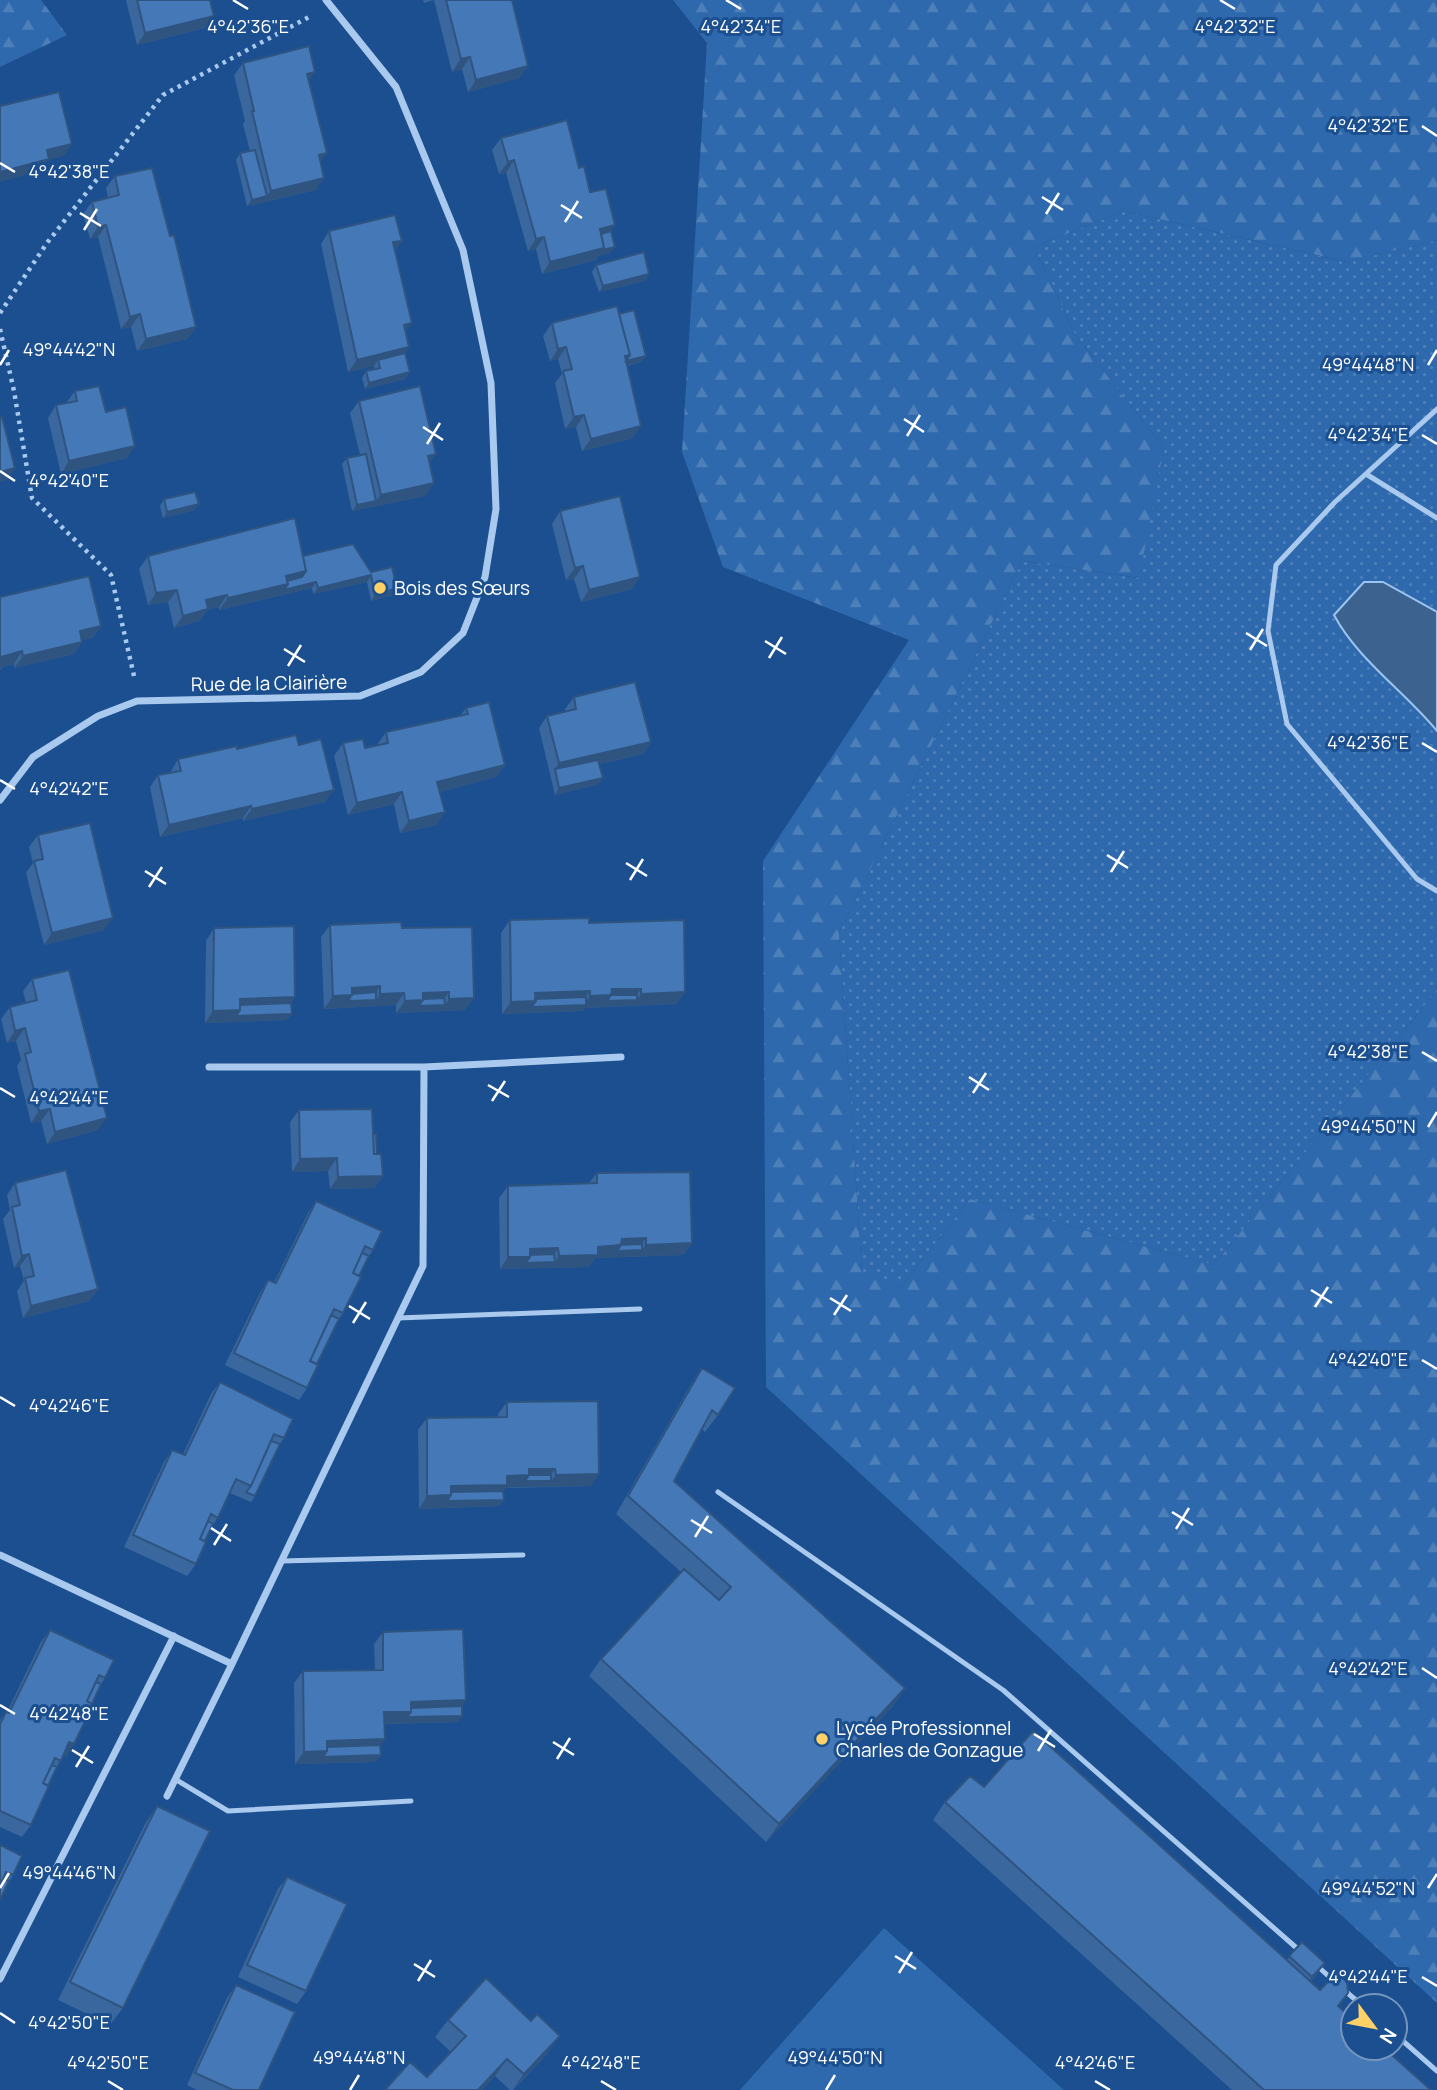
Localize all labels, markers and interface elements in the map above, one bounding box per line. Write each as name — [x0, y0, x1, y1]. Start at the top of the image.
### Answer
text: 4°42'36"E — [207, 14, 289, 38]
text: 4°42'34"E — [701, 14, 781, 38]
text: 4°42'32"E — [1195, 14, 1275, 38]
text: 4°42'32"E — [1328, 113, 1408, 137]
text: 4°42'38"E — [28, 159, 110, 183]
text: 49°44'42"N — [23, 337, 115, 361]
text: 49°44'48"N — [1322, 352, 1414, 376]
text: 4°42'34"E — [1328, 422, 1408, 446]
text: 4°42'40"E — [29, 468, 109, 492]
place label: Bois des Sœurs — [394, 575, 530, 601]
marker: Bois des Sœurs — [372, 580, 388, 596]
street label: Rue de la Clairière — [191, 669, 347, 697]
text: 4°42'36"E — [1327, 730, 1409, 754]
text: 4°42'42"E — [29, 776, 109, 800]
text: 4°42'38"E — [1327, 1039, 1409, 1063]
text: 4°42'44"E — [29, 1085, 109, 1109]
text: 49°44'50"N — [1320, 1114, 1416, 1138]
text: 4°42'40"E — [1328, 1347, 1408, 1371]
text: 4°42'46"E — [29, 1393, 109, 1417]
text: 4°42'42"E — [1328, 1656, 1408, 1680]
text: 4°42'48"E — [29, 1701, 109, 1725]
place label: Lycée Professionnel Charles de Gonzague — [836, 1715, 1023, 1763]
marker: Lycée Professionnel Charles de Gonzague — [814, 1731, 830, 1747]
text: 49°44'46"N — [22, 1860, 116, 1884]
text: 49°44'52"N — [1321, 1876, 1415, 1900]
text: 4°42'44"E — [1328, 1964, 1408, 1988]
north arrow — [1339, 1992, 1409, 2062]
text: 4°42'50"E — [28, 2010, 110, 2034]
text: N — [1374, 2023, 1403, 2049]
text: 49°44'48"N — [313, 2045, 405, 2069]
text: 49°44'50"N — [787, 2045, 883, 2069]
text: 4°42'50"E — [67, 2050, 149, 2074]
text: 4°42'48"E — [561, 2050, 641, 2074]
text: 4°42'46"E — [1055, 2050, 1135, 2074]

